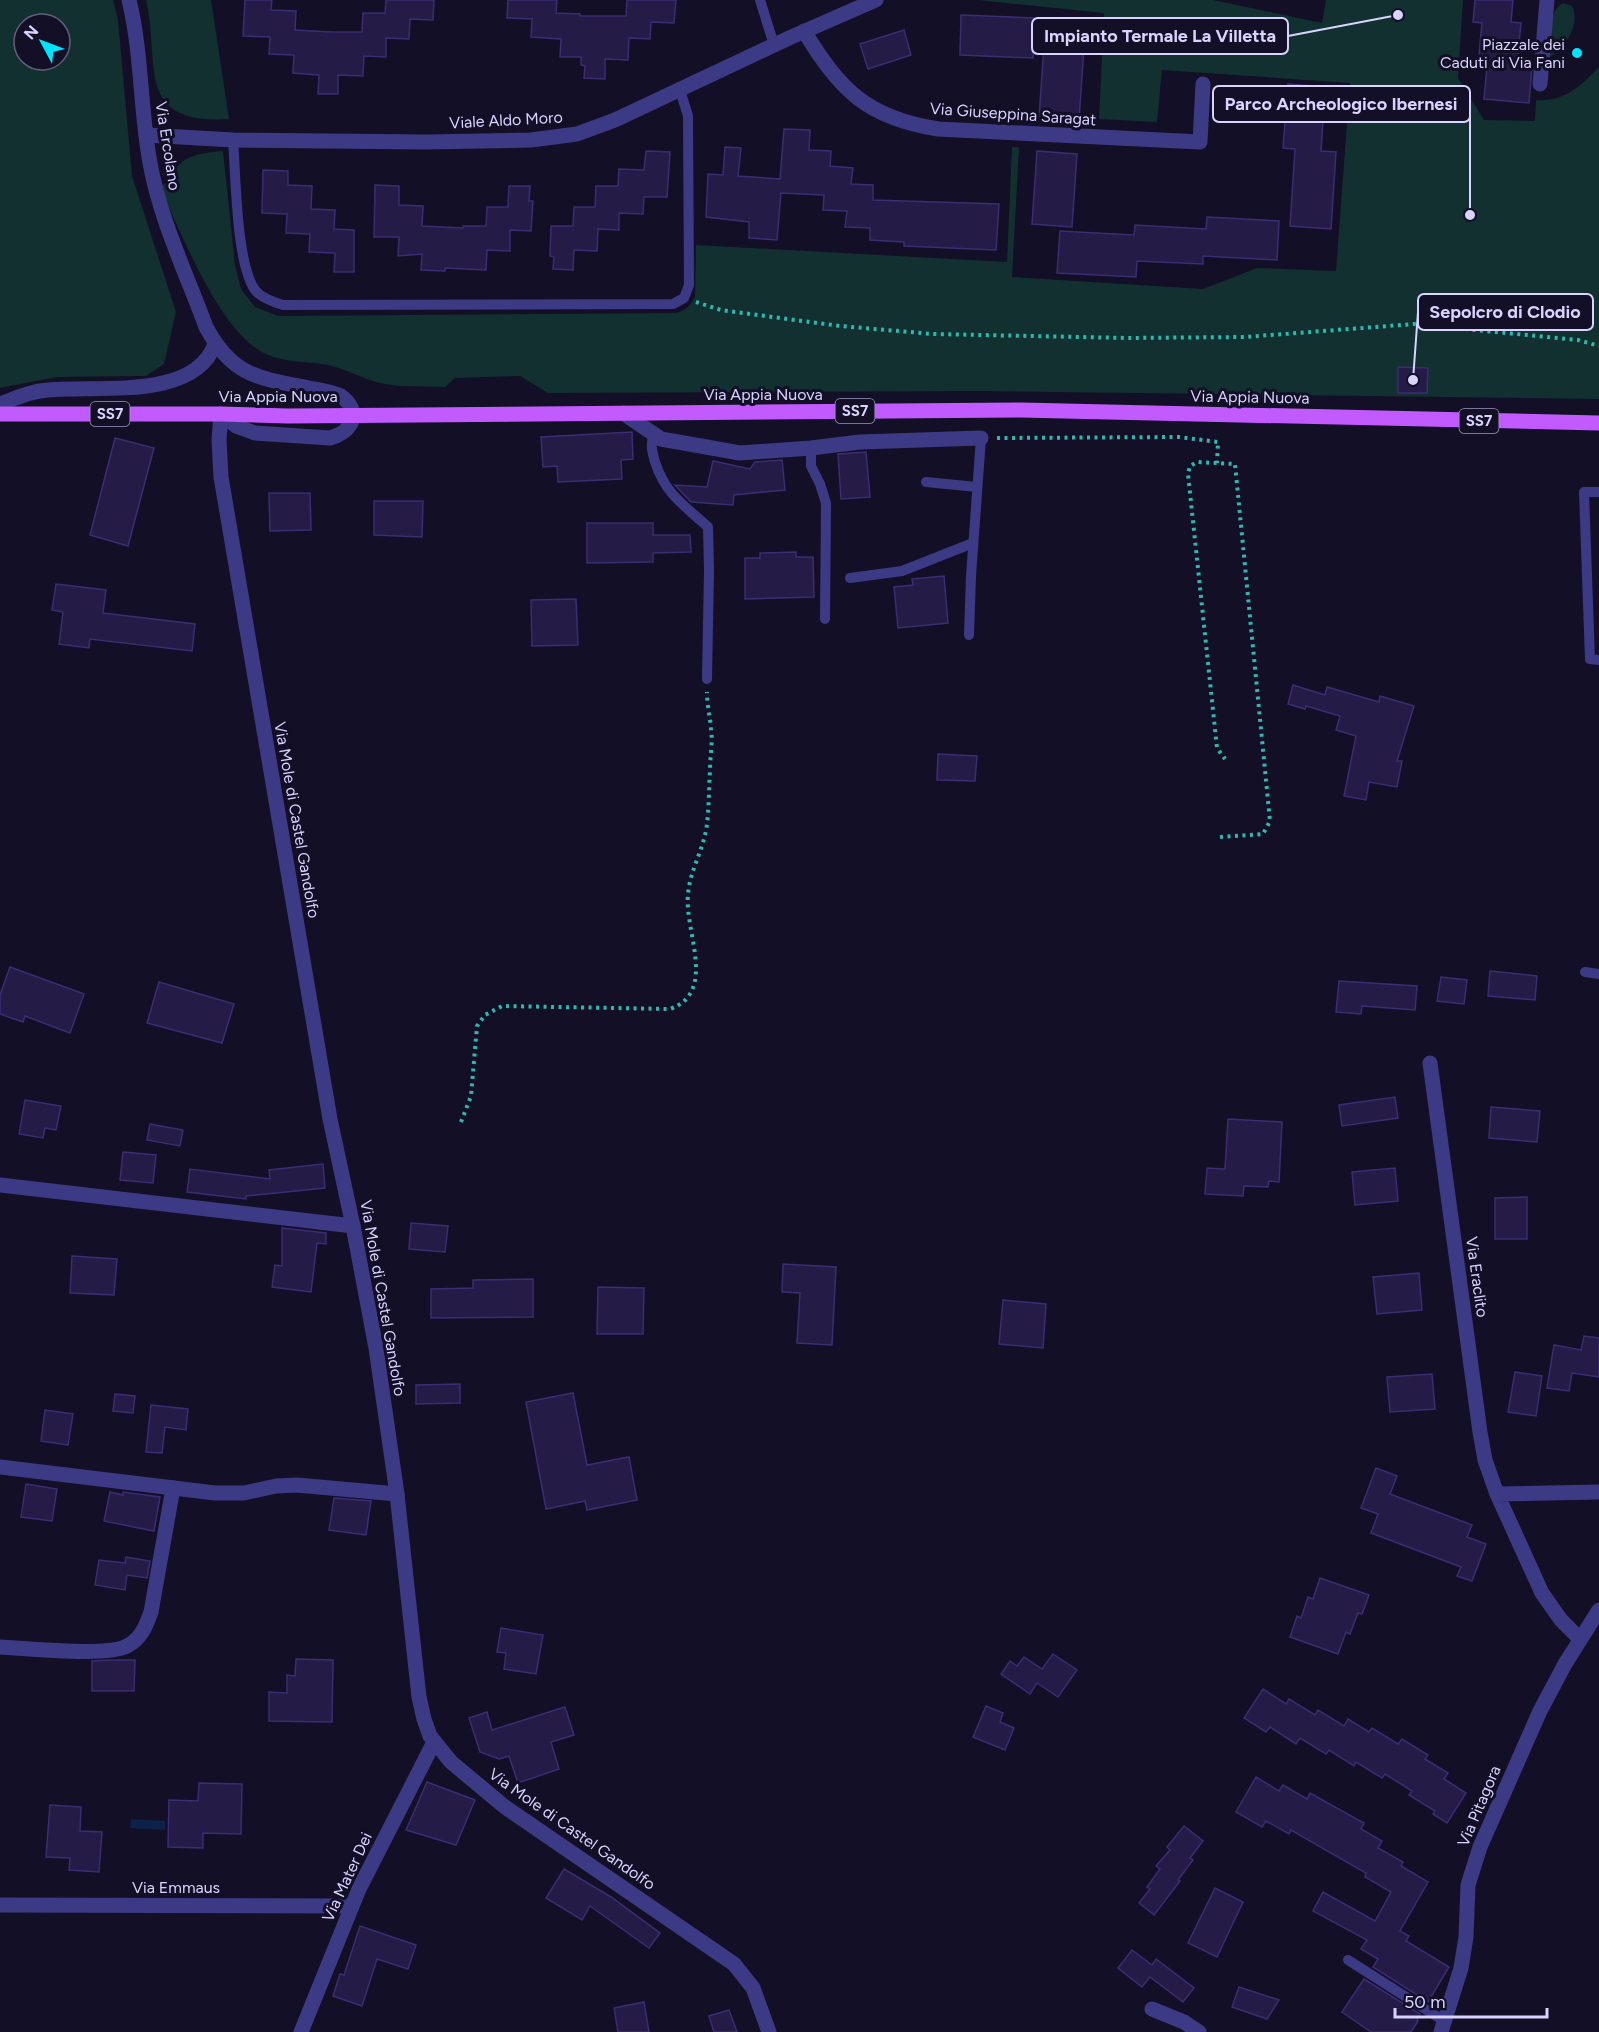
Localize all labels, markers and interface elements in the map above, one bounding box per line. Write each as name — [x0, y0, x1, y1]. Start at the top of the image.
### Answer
north arrow — [12, 12, 72, 72]
callout: Impianto Termale La Villetta — [1032, 18, 1288, 54]
text: N — [20, 22, 42, 43]
text: Impianto Termale La Villetta — [1044, 25, 1276, 47]
place label: Piazzale dei Caduti di Via Fani — [1440, 35, 1565, 72]
marker: Piazzale dei Caduti di Via Fani — [1570, 46, 1584, 60]
callout: Parco Archeologico Ibernesi — [1213, 86, 1470, 122]
text: Parco Archeologico Ibernesi — [1225, 93, 1457, 115]
street label: Via Giuseppina Saragat — [929, 99, 1097, 129]
street label: Via Ercolano — [152, 100, 184, 192]
street label: Viale Aldo Moro — [449, 108, 563, 132]
callout: Sepolcro di Clodio — [1418, 294, 1593, 330]
text: Sepolcro di Clodio — [1429, 301, 1581, 323]
street label: Via Appia Nuova — [703, 385, 823, 404]
street label: Via Appia Nuova — [1190, 386, 1310, 408]
street label: Via Appia Nuova — [218, 387, 338, 406]
road number: SS7 — [836, 399, 874, 423]
road number: SS7 — [90, 402, 130, 426]
road number: SS7 — [1460, 409, 1498, 433]
street label: Via Mole di Castel Gandolfo — [270, 720, 324, 920]
street label: Via Mole di Castel Gandolfo — [356, 1198, 410, 1398]
street label: Via Eraclito — [1462, 1236, 1492, 1318]
street label: Via Pitagora — [1453, 1763, 1505, 1849]
street label: Via Mole di Castel Gandolfo — [485, 1764, 659, 1894]
street label: Via Mater Dei — [318, 1829, 376, 1925]
street label: Via Emmaus — [132, 1878, 220, 1897]
scale bar — [1395, 1981, 1546, 2019]
text: 50 m — [1404, 1991, 1446, 2013]

